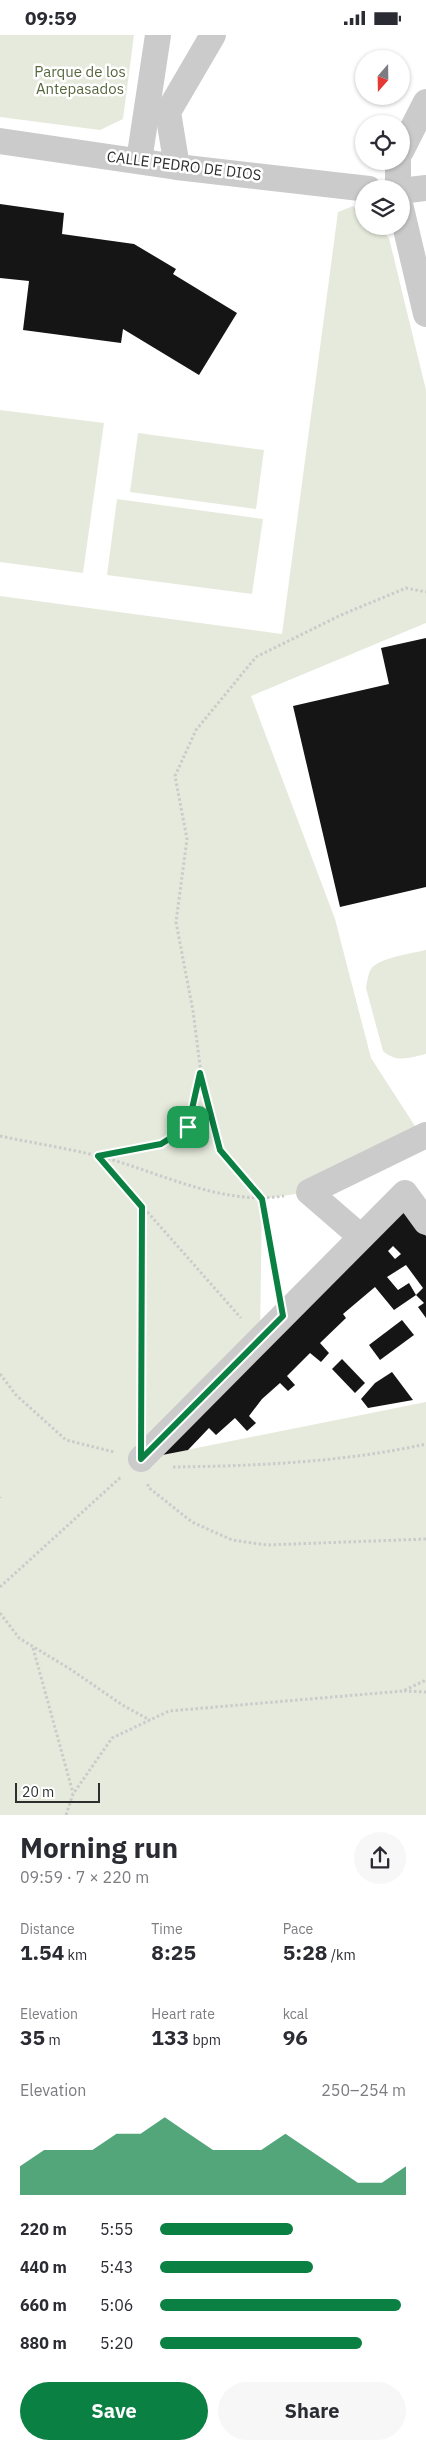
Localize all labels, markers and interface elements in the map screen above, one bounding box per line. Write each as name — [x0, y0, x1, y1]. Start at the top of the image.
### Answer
text: 09:59 — [25, 6, 77, 30]
north arrow — [355, 50, 410, 105]
map controls — [355, 50, 410, 235]
park label: Parque de los Antepasados — [34, 62, 126, 98]
button: locate — [355, 115, 410, 170]
street label: CALLE PEDRO DE DIOS — [106, 147, 262, 184]
button: layers — [355, 180, 410, 235]
pin — [167, 1106, 209, 1148]
icon: arrive — [174, 1113, 202, 1141]
scale bar — [15, 1780, 100, 1803]
text: 20 m — [22, 1783, 54, 1801]
text: Morning run — [20, 1829, 178, 1866]
button: share — [354, 1832, 406, 1884]
text: 09:59 · 7 × 220 m — [20, 1867, 149, 1887]
text: Distance — [20, 1920, 75, 1938]
text: Time — [151, 1920, 183, 1938]
text: Pace — [283, 1920, 313, 1938]
text: 1.54 — [20, 1938, 64, 1966]
text: 8:25 — [151, 1938, 196, 1966]
text: 5:28 — [283, 1938, 327, 1966]
text: km — [64, 1946, 87, 1964]
text: /km — [327, 1946, 356, 1964]
text: Elevation — [20, 2005, 78, 2023]
text: Heart rate — [151, 2005, 215, 2023]
text: kcal — [283, 2005, 308, 2023]
text: 35 — [20, 2023, 45, 2051]
text: 133 — [151, 2023, 189, 2051]
text: 96 — [283, 2023, 308, 2051]
text: m — [45, 2031, 61, 2049]
text: bpm — [189, 2031, 221, 2049]
text: Elevation — [20, 2080, 86, 2100]
text: 250–254 m — [321, 2080, 406, 2100]
text: 220 m — [20, 2219, 67, 2239]
text: 5:55 — [100, 2219, 133, 2239]
text: 440 m — [20, 2257, 67, 2277]
text: 5:43 — [100, 2257, 133, 2277]
text: 660 m — [20, 2295, 67, 2315]
text: 5:06 — [100, 2295, 133, 2315]
text: 880 m — [20, 2333, 67, 2353]
text: 5:20 — [100, 2333, 133, 2353]
button: Save — [20, 2382, 208, 2440]
button: Share — [218, 2382, 406, 2440]

